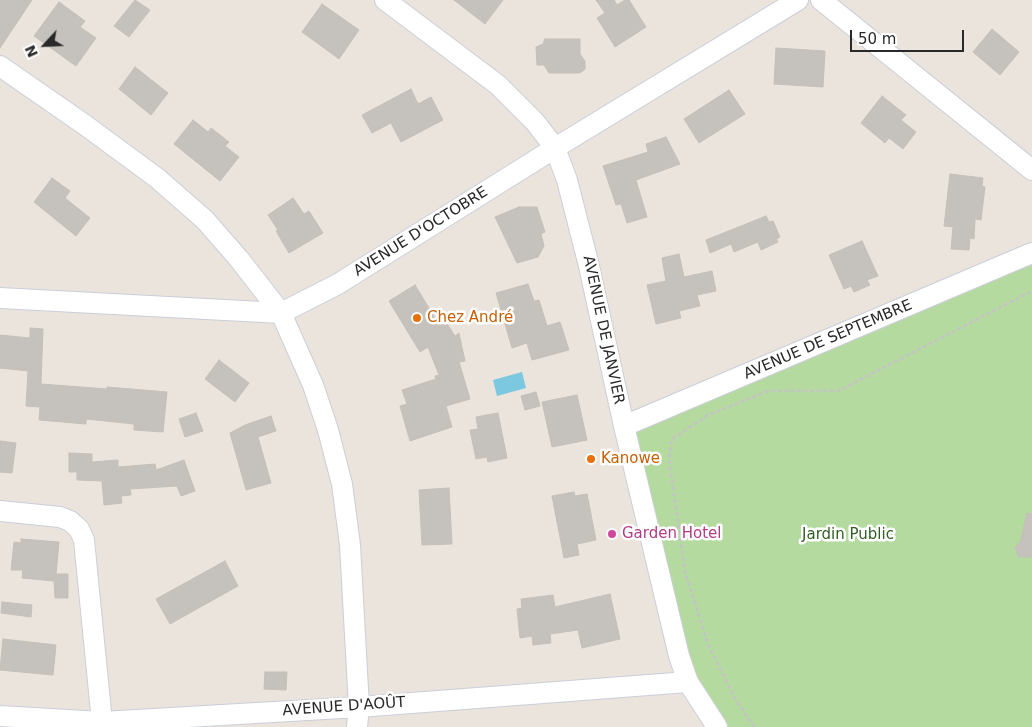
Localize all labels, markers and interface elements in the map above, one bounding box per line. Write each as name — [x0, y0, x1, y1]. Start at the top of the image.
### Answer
north arrow — [20, 20, 70, 70]
scale bar — [852, 20, 966, 52]
text: 50 m — [858, 30, 896, 48]
text: N — [22, 43, 41, 60]
street label: AVENUE D'OCTOBRE — [351, 183, 491, 281]
street label: AVENUE DE JANVIER — [578, 254, 628, 406]
street label: AVENUE DE SEPTEMBRE — [741, 296, 915, 384]
place label: Chez André — [427, 309, 513, 327]
marker: Chez André — [411, 312, 423, 324]
place label: Kanowe — [601, 450, 660, 468]
marker: Kanowe — [585, 453, 597, 465]
place label: Garden Hotel — [622, 525, 721, 543]
park label: Jardin Public — [802, 526, 894, 544]
marker: Garden Hotel — [606, 528, 618, 540]
street label: AVENUE D'AOÛT — [282, 694, 406, 720]

